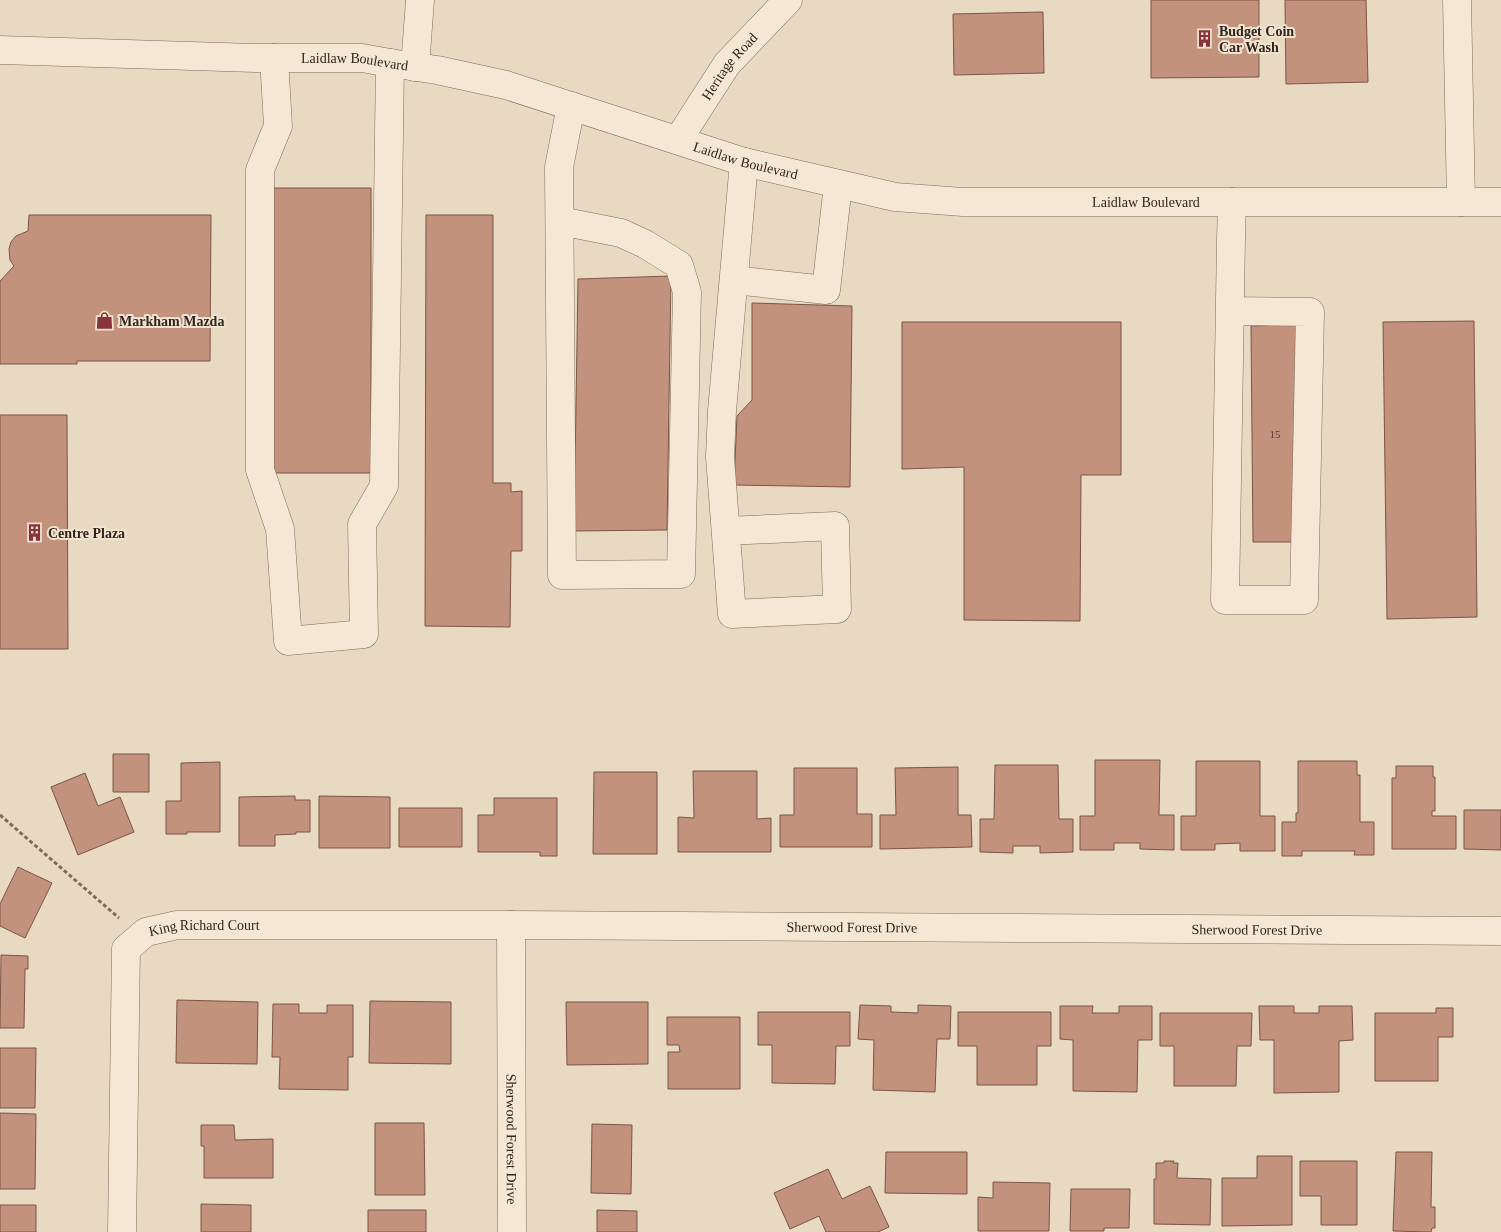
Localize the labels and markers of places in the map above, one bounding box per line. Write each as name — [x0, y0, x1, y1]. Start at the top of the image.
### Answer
place label: Budget Coin Car Wash — [1219, 24, 1294, 55]
building icon: Budget Coin Car Wash — [1195, 29, 1215, 49]
shop icon: Markham Mazda — [95, 311, 115, 331]
place label: Markham Mazda — [119, 314, 224, 329]
building icon: Centre Plaza — [24, 523, 44, 543]
place label: Centre Plaza — [48, 526, 125, 541]

